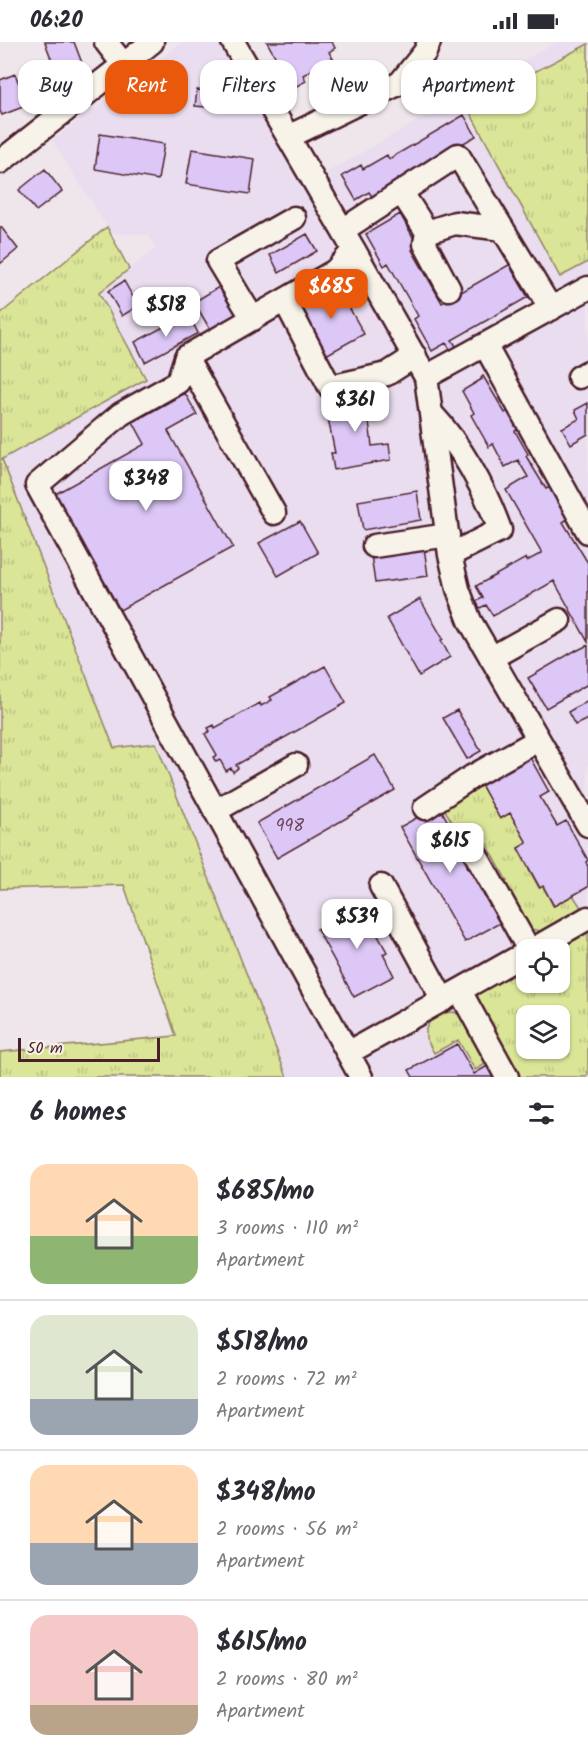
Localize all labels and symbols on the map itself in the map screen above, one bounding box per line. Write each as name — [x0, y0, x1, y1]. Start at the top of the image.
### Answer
pin: $685 — [295, 269, 367, 320]
pin: $518 — [130, 287, 202, 338]
pin: $361 — [319, 382, 391, 433]
pin: $348 — [110, 461, 182, 512]
house number: 998 — [276, 812, 304, 841]
pin: $615 — [414, 823, 486, 874]
pin: $539 — [321, 899, 393, 950]
scale bar — [18, 1035, 160, 1062]

